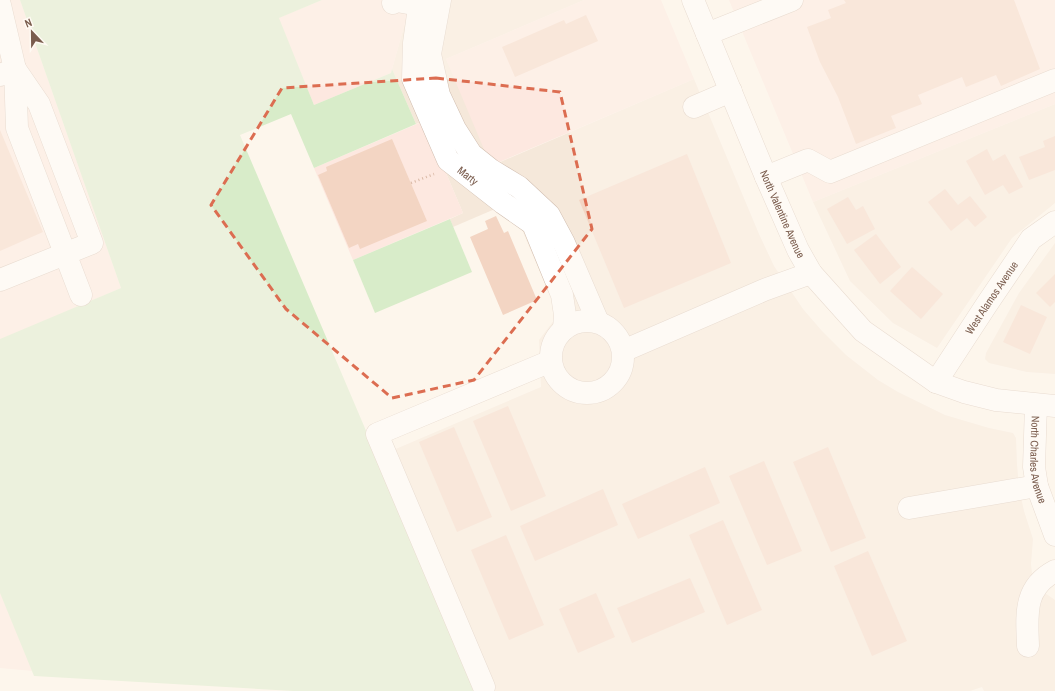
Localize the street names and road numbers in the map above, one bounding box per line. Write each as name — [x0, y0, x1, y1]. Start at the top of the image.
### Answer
street label: Marty — [455, 163, 482, 188]
street label: North Valentine Avenue — [757, 168, 808, 261]
street label: West Alamos Avenue — [962, 258, 1021, 337]
street label: North Charles Avenue — [1027, 416, 1050, 505]

